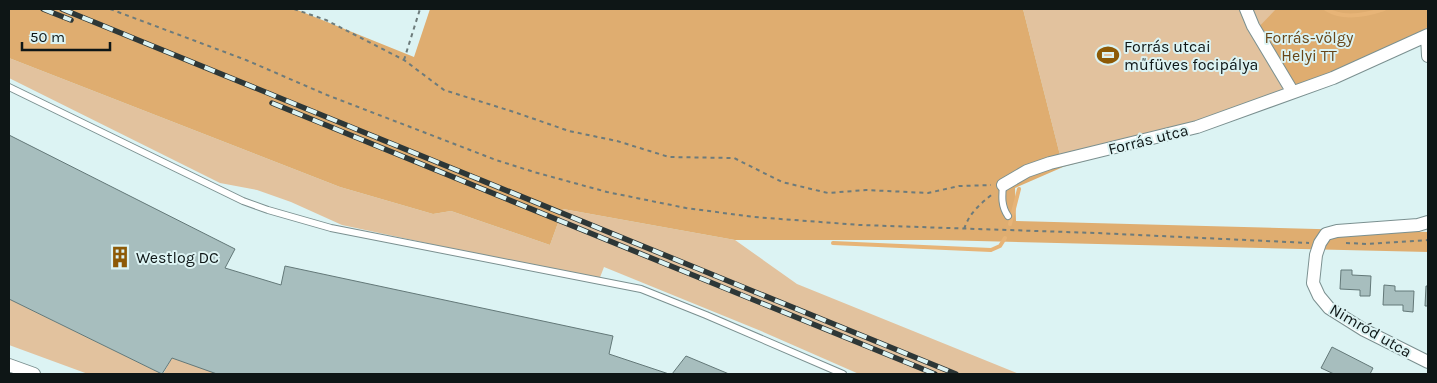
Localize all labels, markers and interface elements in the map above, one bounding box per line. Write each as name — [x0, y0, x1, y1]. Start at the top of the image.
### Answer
scale bar — [22, 20, 110, 52]
text: 50 m — [30, 28, 65, 46]
park label: Forrás-völgy Helyi TT — [1264, 28, 1354, 65]
place label: Forrás utcai műfüves focipálya — [1124, 37, 1258, 74]
sports icon: Forrás utcai műfüves focipálya — [1095, 42, 1121, 68]
street label: Forrás utca — [1106, 120, 1190, 159]
building icon: Westlog DC — [107, 244, 133, 270]
place label: Westlog DC — [136, 248, 219, 267]
street label: Nimród utca — [1326, 299, 1415, 361]

